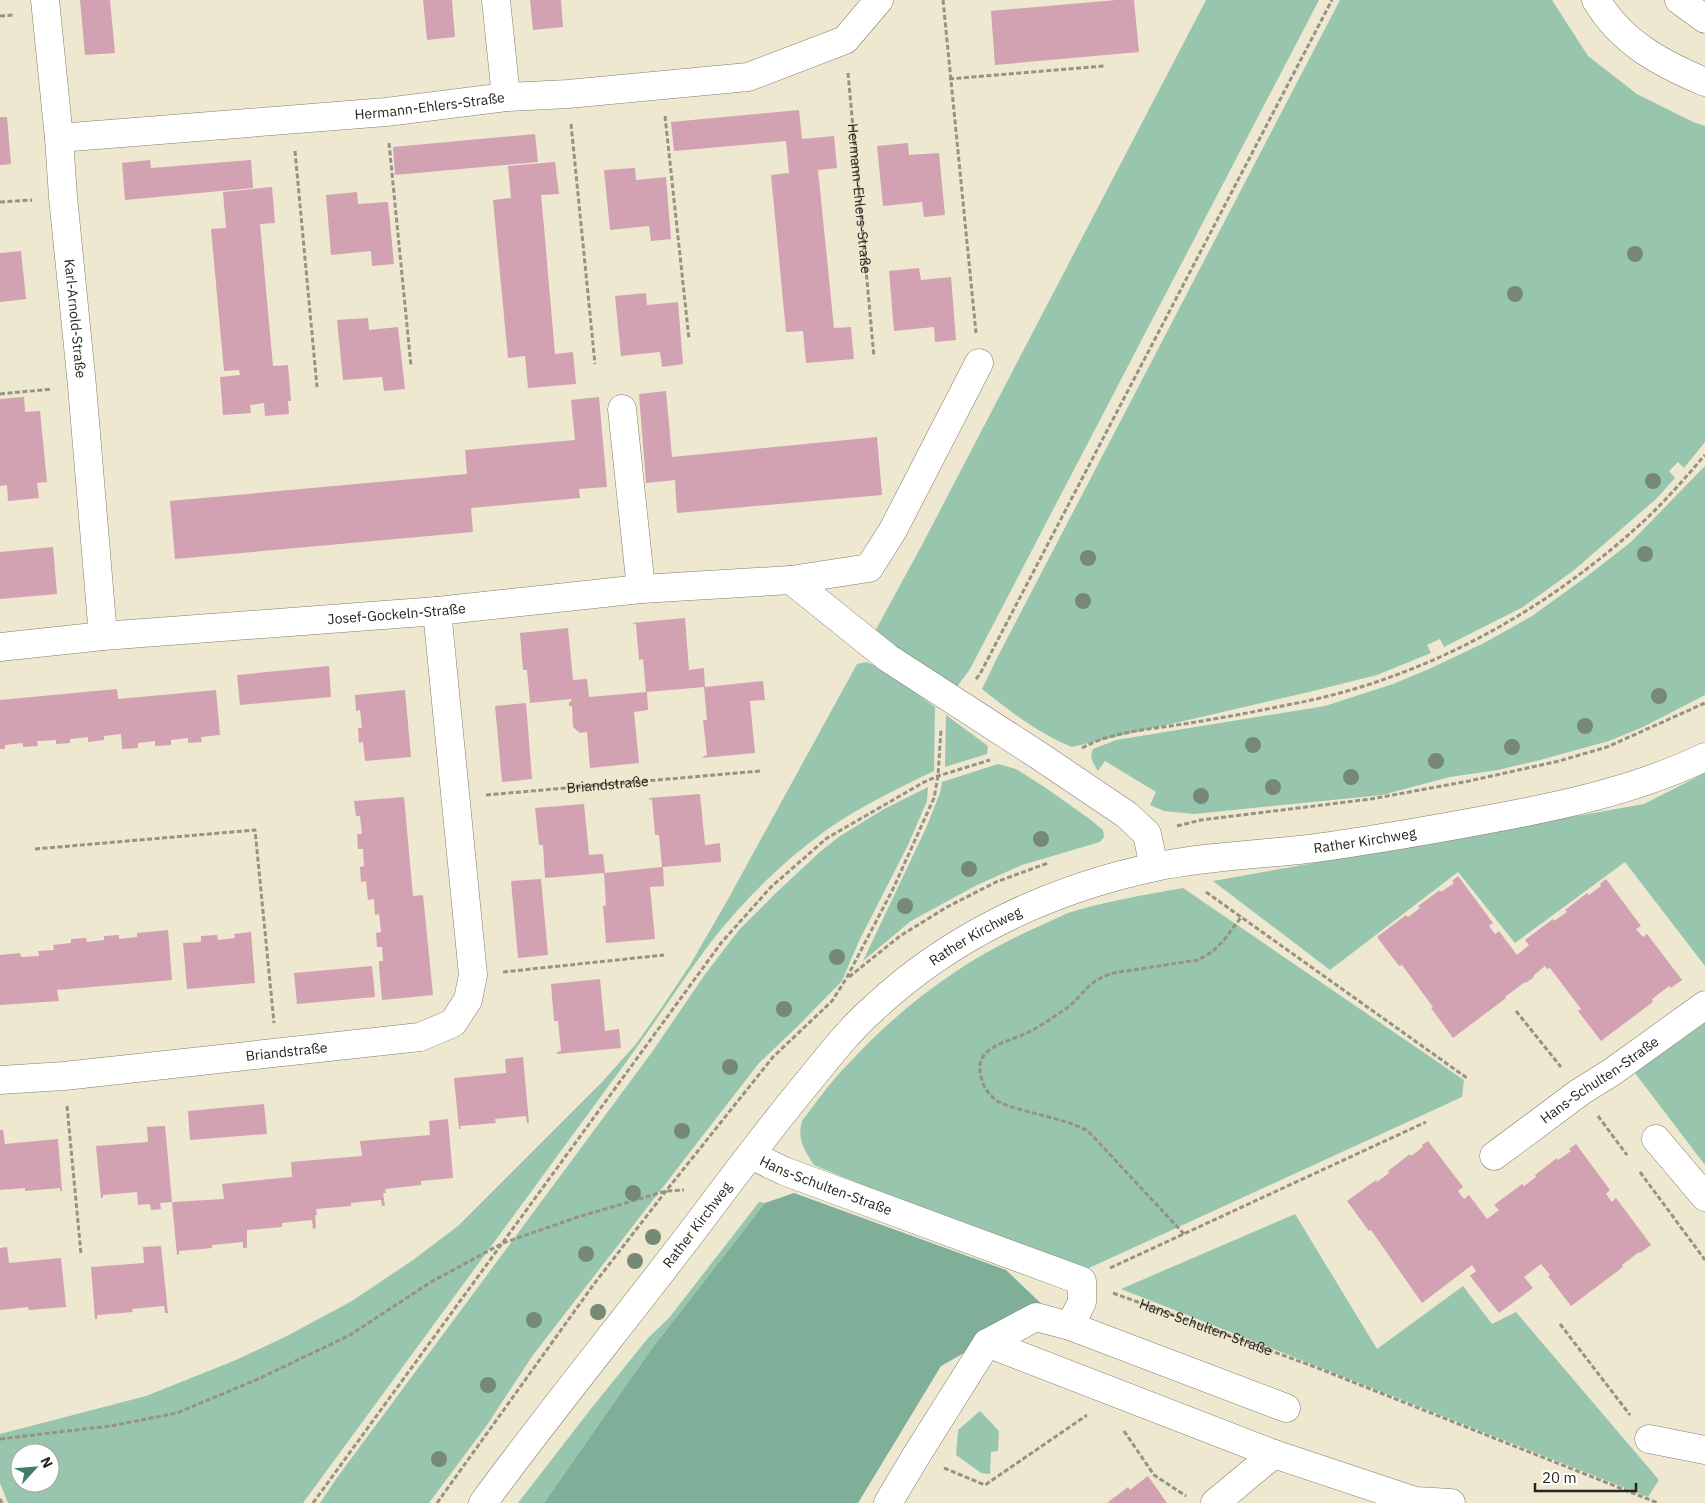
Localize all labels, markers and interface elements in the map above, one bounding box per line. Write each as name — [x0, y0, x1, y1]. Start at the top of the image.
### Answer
street label: Hermann-Ehlers-Straße — [354, 88, 506, 123]
street label: Hermann-Ehlers-Straße — [844, 122, 875, 275]
street label: Karl-Arnold-Straße — [60, 258, 90, 379]
street label: Josef-Gockeln-Straße — [327, 599, 467, 628]
street label: Briandstraße — [566, 772, 650, 797]
street label: Rather Kirchweg — [1312, 823, 1418, 857]
street label: Rather Kirchweg — [926, 902, 1025, 969]
street label: Hans-Schulten-Straße — [1537, 1032, 1662, 1127]
street label: Briandstraße — [245, 1038, 329, 1065]
street label: Hans-Schulten-Straße — [757, 1152, 895, 1219]
street label: Rather Kirchweg — [659, 1178, 736, 1272]
street label: Hans-Schulten-Straße — [1137, 1294, 1275, 1360]
north arrow — [10, 1443, 60, 1493]
text: N — [36, 1454, 57, 1471]
scale bar — [1535, 1460, 1636, 1492]
text: 20 m — [1542, 1468, 1577, 1487]

